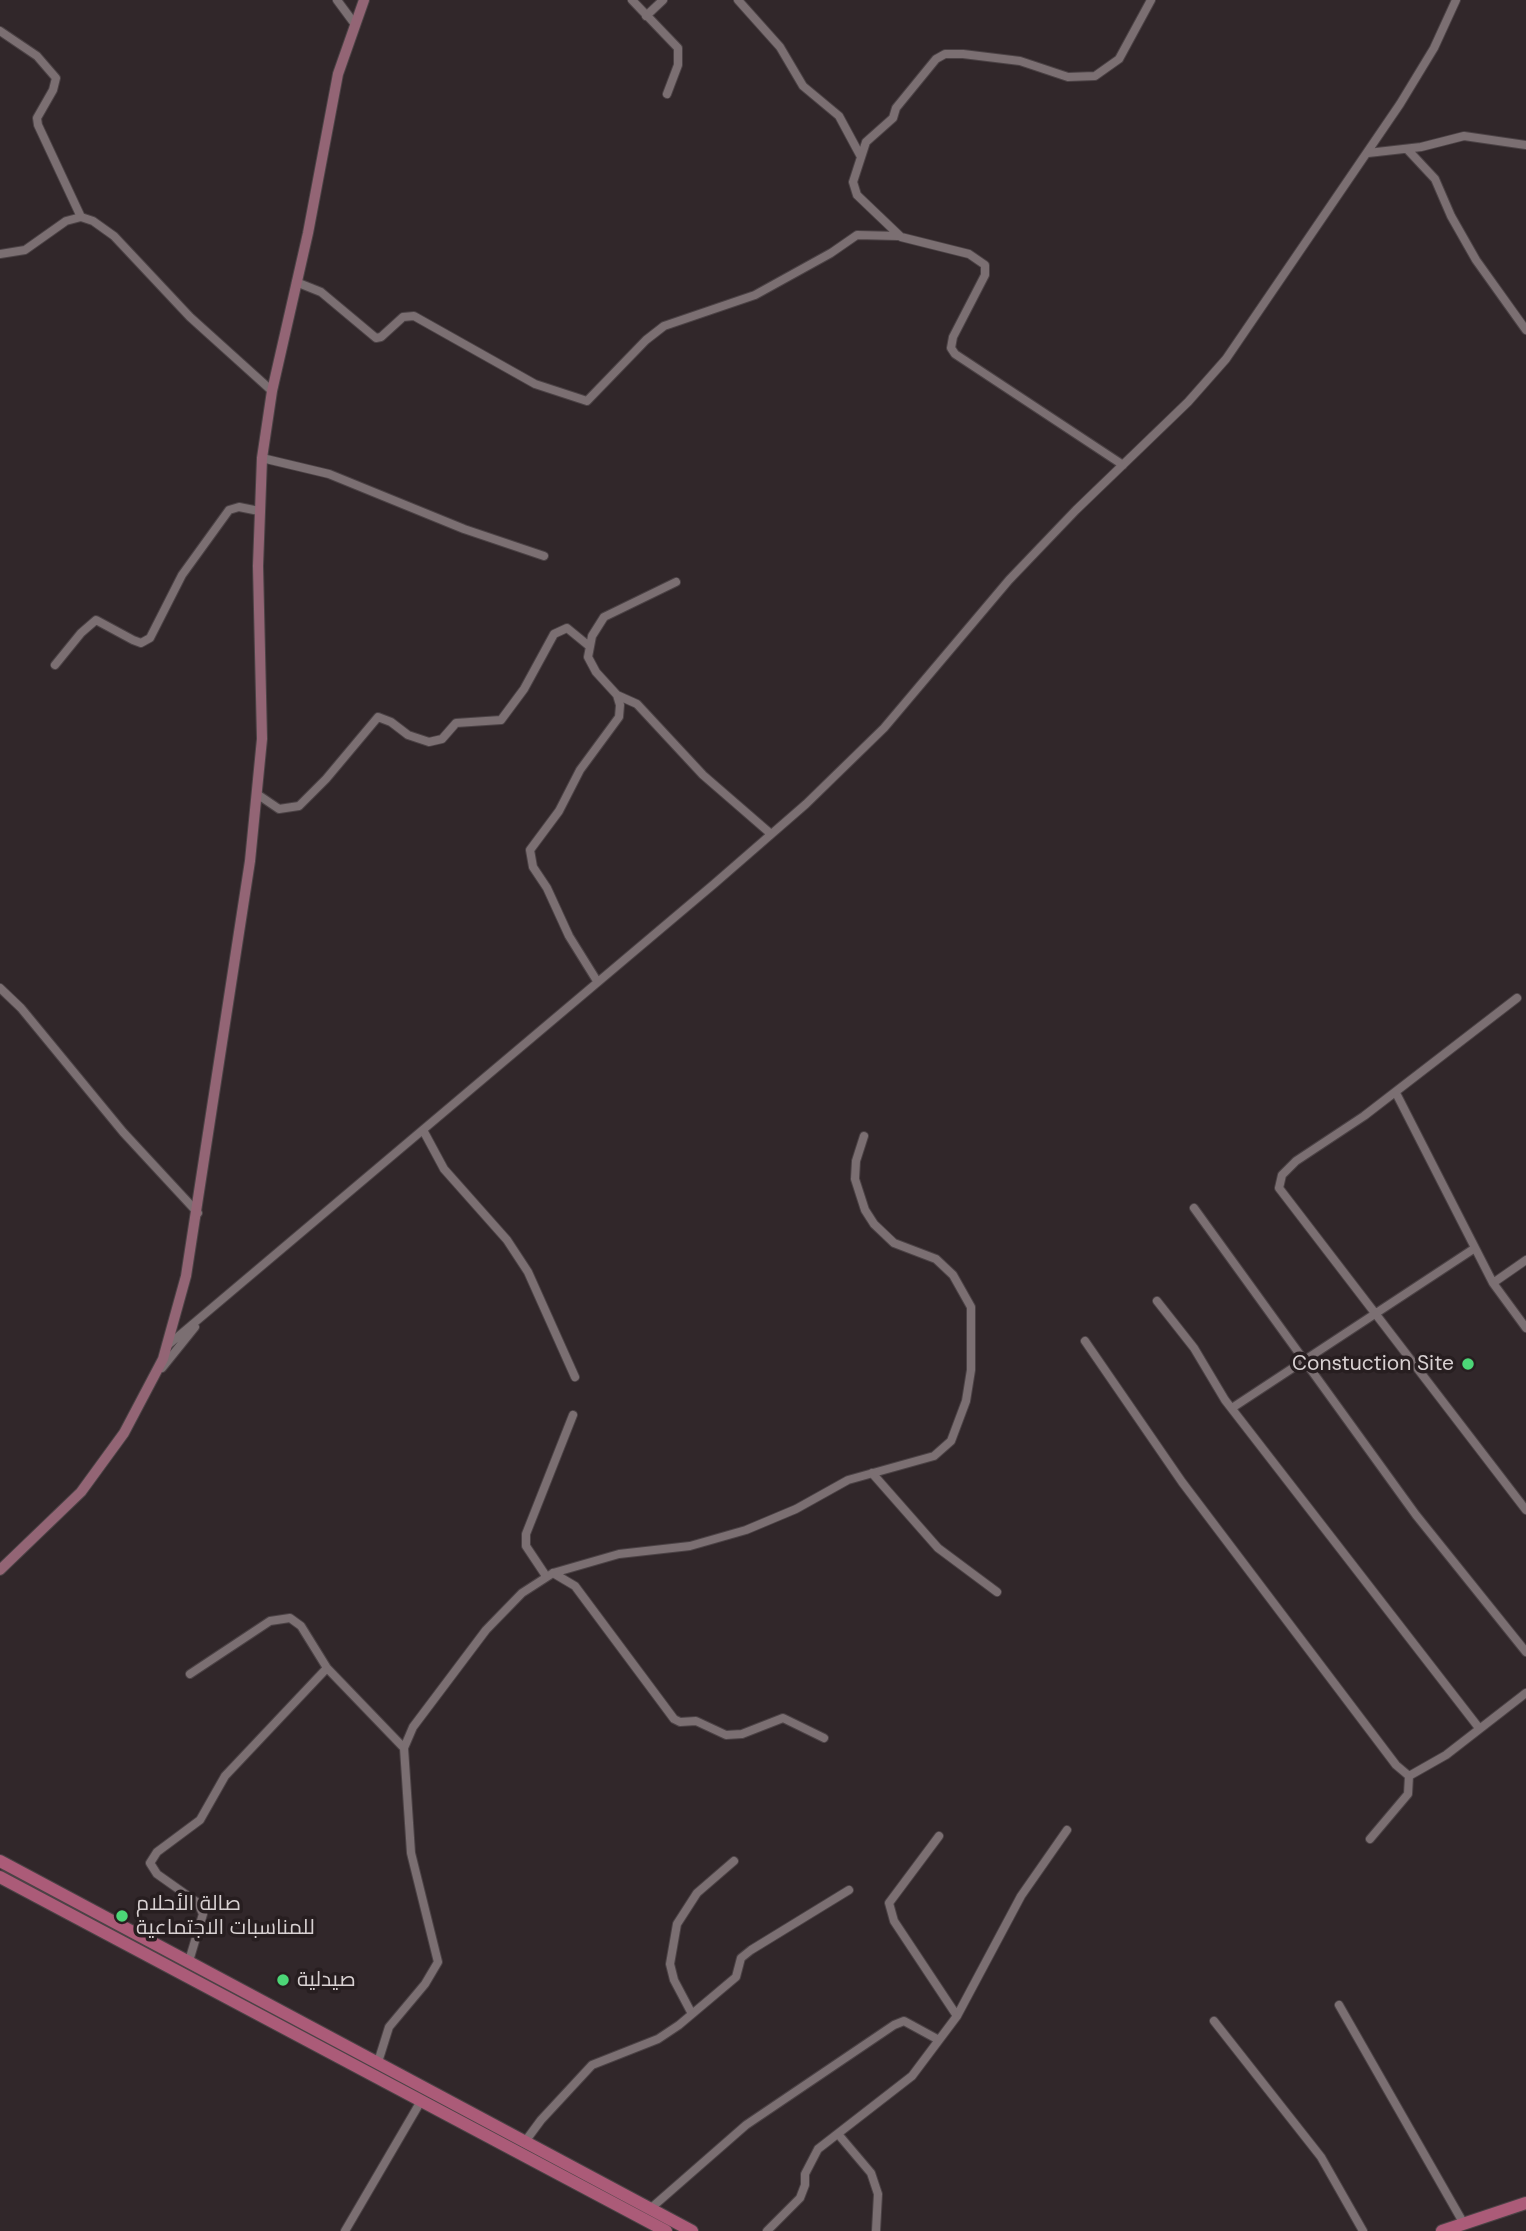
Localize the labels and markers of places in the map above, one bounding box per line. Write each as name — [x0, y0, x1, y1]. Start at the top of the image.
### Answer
place label: Constuction Site — [1292, 1351, 1454, 1377]
marker: Constuction Site — [1460, 1356, 1476, 1372]
place label: صالة الأحلام للمناسبات الاجتماعية — [136, 1891, 315, 1941]
marker: صالة الأحلام للمناسبات الاجتماعية — [114, 1908, 130, 1924]
place label: صيدلية — [297, 1967, 356, 1993]
marker: صيدلية — [275, 1972, 291, 1988]

